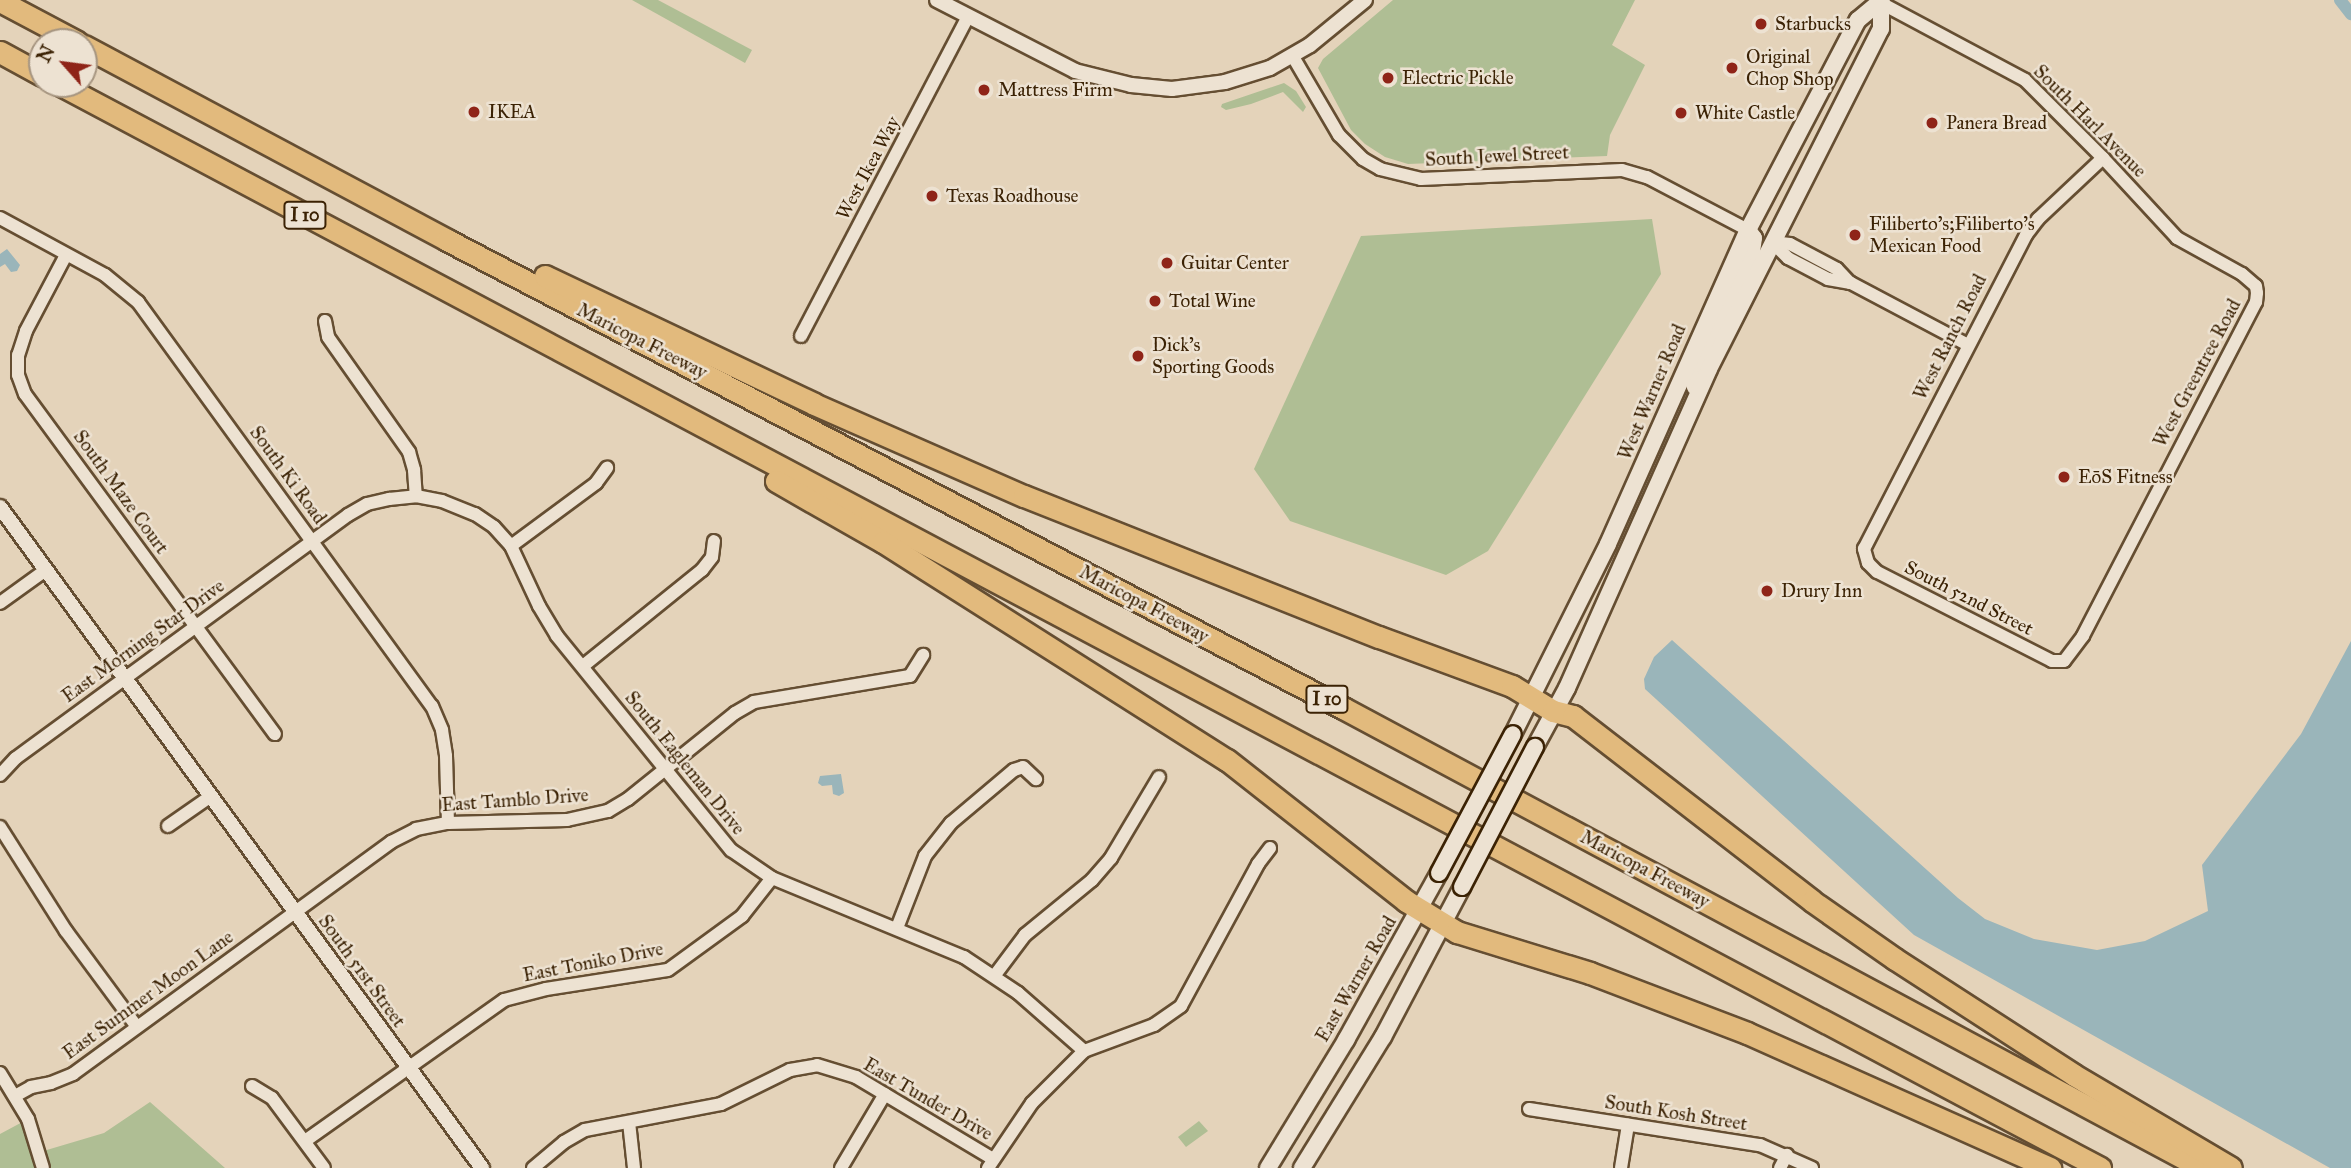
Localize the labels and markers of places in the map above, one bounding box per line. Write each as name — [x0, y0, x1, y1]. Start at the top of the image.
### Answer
place label: Starbucks — [1775, 13, 1851, 35]
marker: Starbucks — [1753, 16, 1769, 32]
place label: Original Chop Shop — [1746, 46, 1833, 90]
marker: Original Chop Shop — [1724, 60, 1740, 76]
place label: Electric Pickle — [1402, 67, 1514, 89]
marker: Electric Pickle — [1380, 70, 1396, 86]
place label: Mattress Firm — [998, 79, 1113, 101]
marker: Mattress Firm — [976, 82, 992, 98]
place label: IKEA — [488, 101, 536, 123]
place label: White Castle — [1695, 102, 1795, 124]
marker: IKEA — [466, 104, 482, 120]
marker: White Castle — [1673, 105, 1689, 121]
place label: Panera Bread — [1946, 112, 2047, 134]
marker: Panera Bread — [1924, 115, 1940, 131]
place label: Texas Roadhouse — [946, 185, 1078, 207]
marker: Texas Roadhouse — [924, 188, 940, 204]
place label: Filiberto's;Filiberto's Mexican Food — [1869, 213, 2035, 257]
marker: Filiberto's;Filiberto's Mexican Food — [1847, 227, 1863, 243]
place label: Guitar Center — [1181, 252, 1289, 274]
marker: Guitar Center — [1159, 255, 1175, 271]
place label: Total Wine — [1169, 290, 1256, 312]
marker: Total Wine — [1147, 293, 1163, 309]
place label: Dick's Sporting Goods — [1152, 334, 1274, 378]
marker: Dick's Sporting Goods — [1130, 348, 1146, 364]
place label: EōS Fitness — [2078, 466, 2173, 488]
marker: EōS Fitness — [2056, 469, 2072, 485]
place label: Drury Inn — [1781, 580, 1862, 602]
marker: Drury Inn — [1759, 583, 1775, 599]

